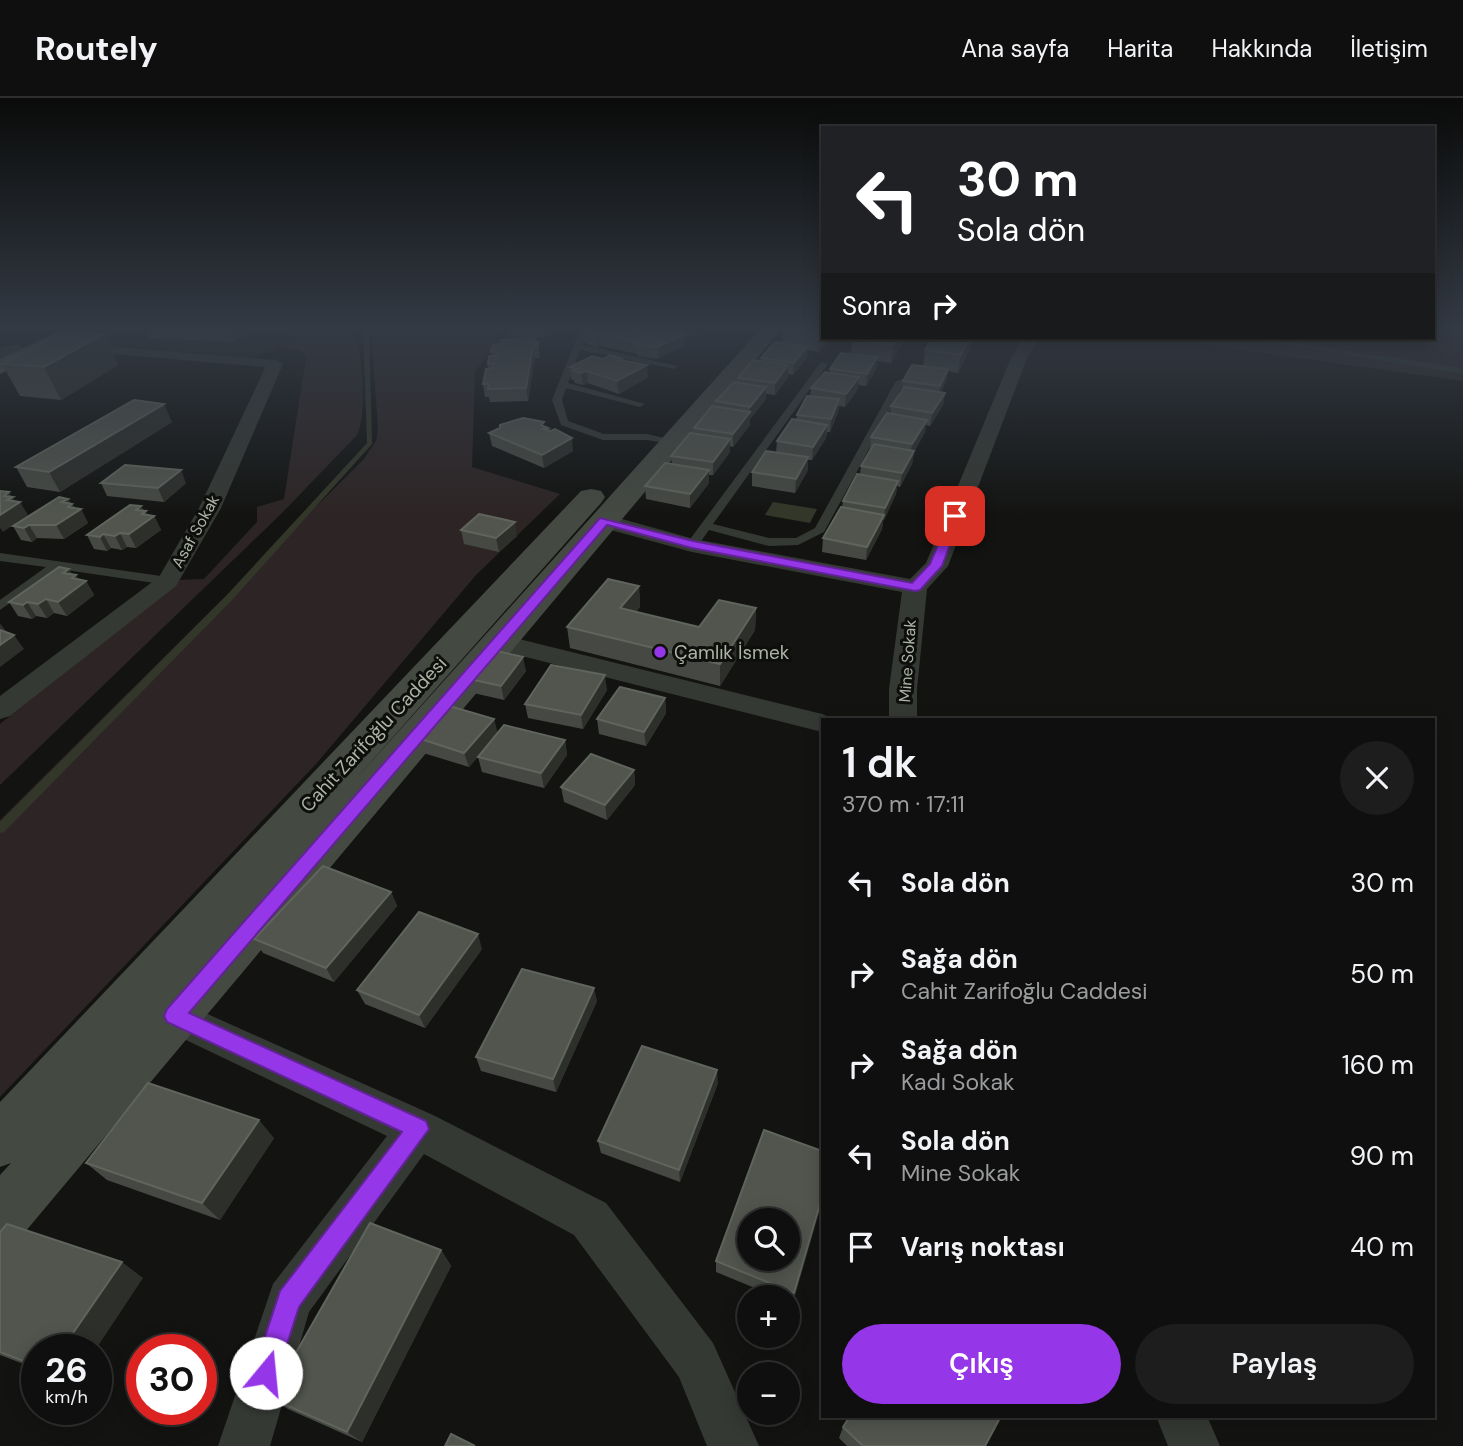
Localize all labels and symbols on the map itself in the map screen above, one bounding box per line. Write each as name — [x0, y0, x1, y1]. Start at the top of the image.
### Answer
pin — [925, 486, 985, 546]
street label: Asaf Sokak — [167, 491, 224, 572]
street label: Mine Sokak — [894, 619, 921, 703]
place label: Çamlık İsmek — [674, 640, 790, 665]
marker: Çamlık İsmek — [652, 644, 668, 660]
street label: Cahit Zarifoğlu Caddesi — [295, 651, 452, 817]
speed limit sign: 30 — [126, 1334, 217, 1425]
position arrow — [229, 1336, 303, 1410]

